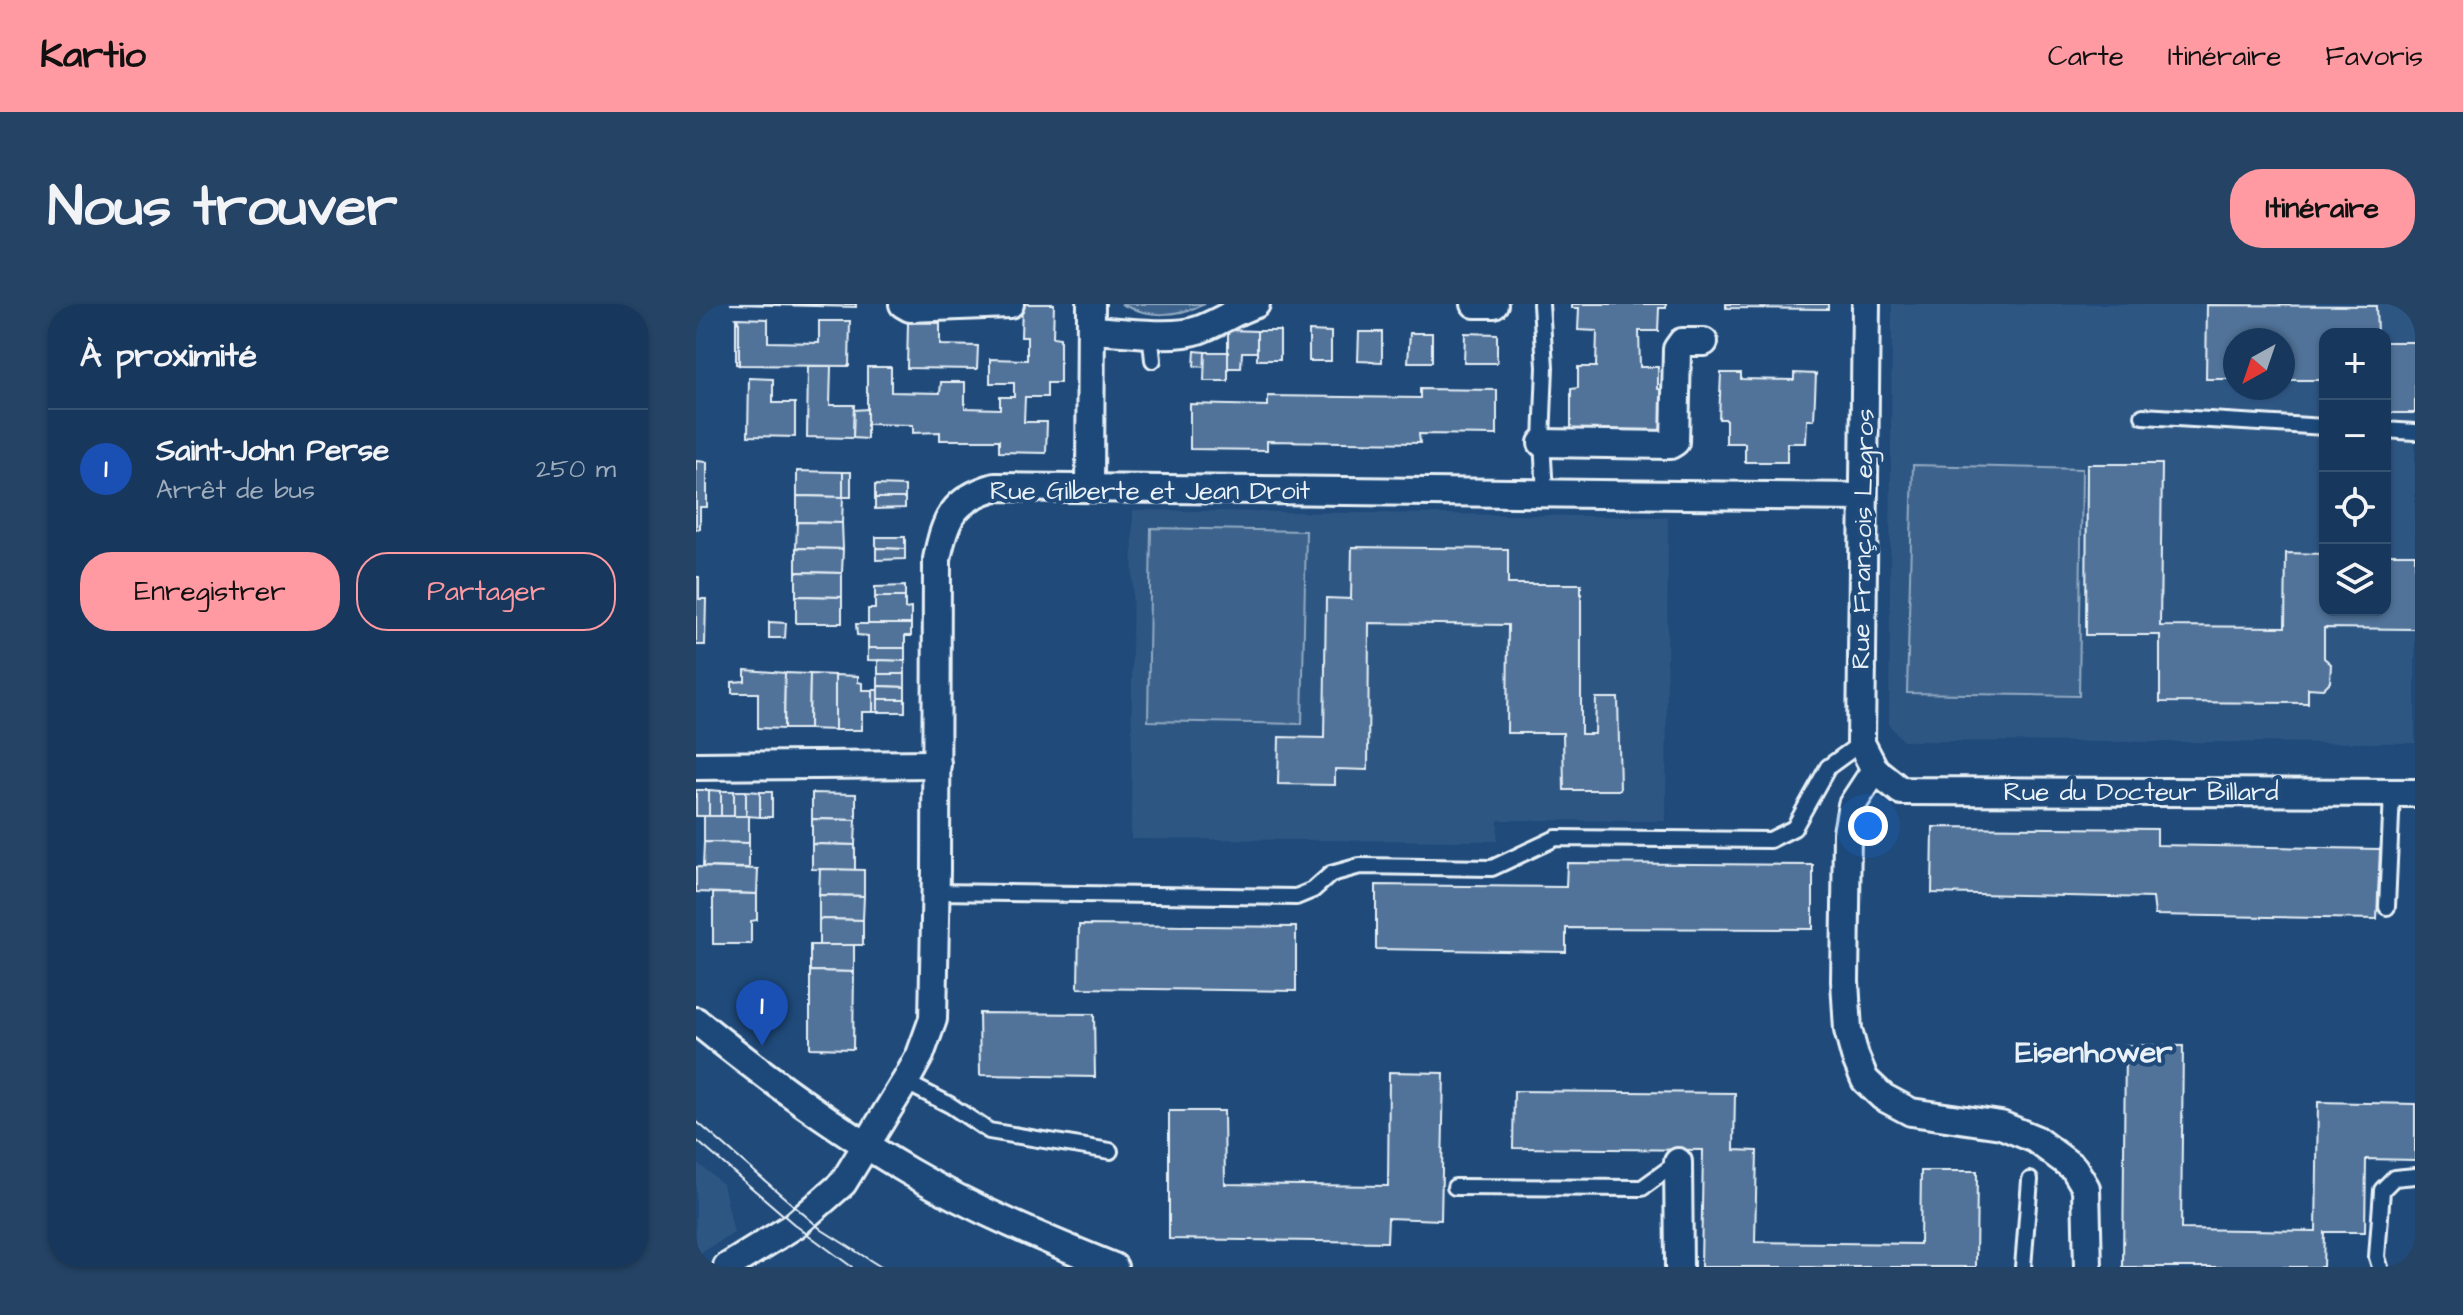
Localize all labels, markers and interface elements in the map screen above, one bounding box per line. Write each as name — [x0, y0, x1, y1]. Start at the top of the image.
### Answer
text: Kartio — [40, 30, 146, 82]
text: Carte — [2048, 37, 2124, 76]
text: Itinéraire — [2168, 37, 2281, 76]
text: Favoris — [2325, 37, 2423, 76]
text: Nous trouver — [48, 169, 397, 247]
button: Itinéraire — [2230, 169, 2415, 248]
north arrow — [2223, 328, 2295, 400]
map controls — [2319, 328, 2391, 616]
button: + — [2319, 328, 2391, 400]
text: À proximité — [80, 332, 257, 380]
button: − — [2319, 400, 2391, 472]
street label: Rue François Legros — [1843, 408, 1885, 670]
text: Saint-John Perse — [156, 430, 389, 472]
text: 1 — [104, 451, 108, 487]
text: 250 m — [536, 451, 616, 487]
text: Arrêt de bus — [156, 472, 315, 508]
button: locate — [2319, 472, 2391, 544]
street label: Rue Gilberte et Jean Droit — [990, 473, 1310, 509]
button: layers — [2319, 544, 2391, 616]
button: Enregistrer — [80, 552, 340, 631]
button: Partager — [356, 552, 616, 631]
street label: Rue du Docteur Billard — [2003, 774, 2279, 810]
your location — [1848, 806, 1888, 846]
pin: 1 — [736, 980, 788, 1046]
district label: Eisenhower — [2015, 1032, 2173, 1074]

